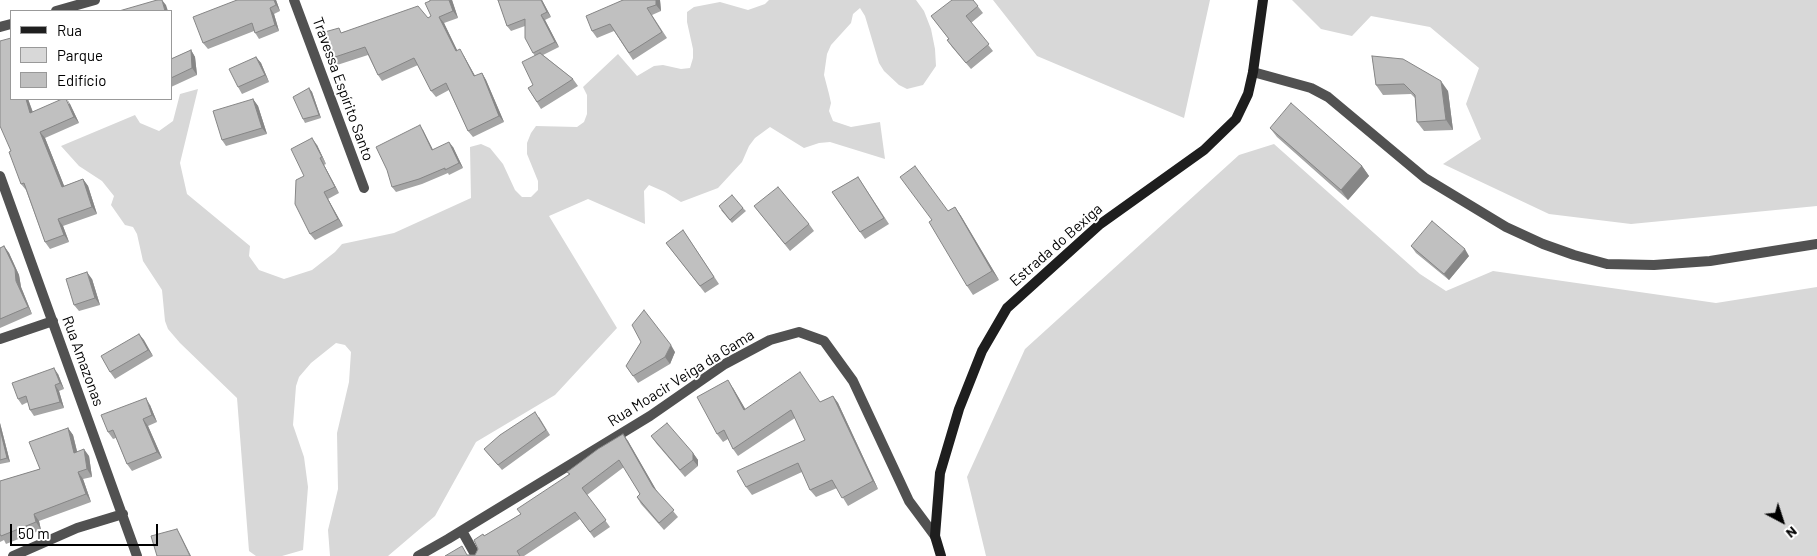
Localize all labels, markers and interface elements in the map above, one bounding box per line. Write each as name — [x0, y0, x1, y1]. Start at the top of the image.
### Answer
legend — [10, 10, 172, 100]
street label: Travessa Espírito Santo — [309, 15, 377, 163]
text: Rua — [57, 21, 82, 39]
text: Parque — [57, 46, 103, 64]
text: Edifício — [57, 71, 106, 89]
street label: Estrada do Bexiga — [1006, 200, 1106, 290]
street label: Rua Amazonas — [58, 313, 108, 409]
street label: Rua Moacir Veiga da Gama — [605, 326, 757, 430]
north arrow — [1757, 496, 1807, 546]
scale bar — [12, 514, 160, 546]
text: N — [1783, 523, 1801, 542]
text: 50 m — [18, 524, 50, 542]

